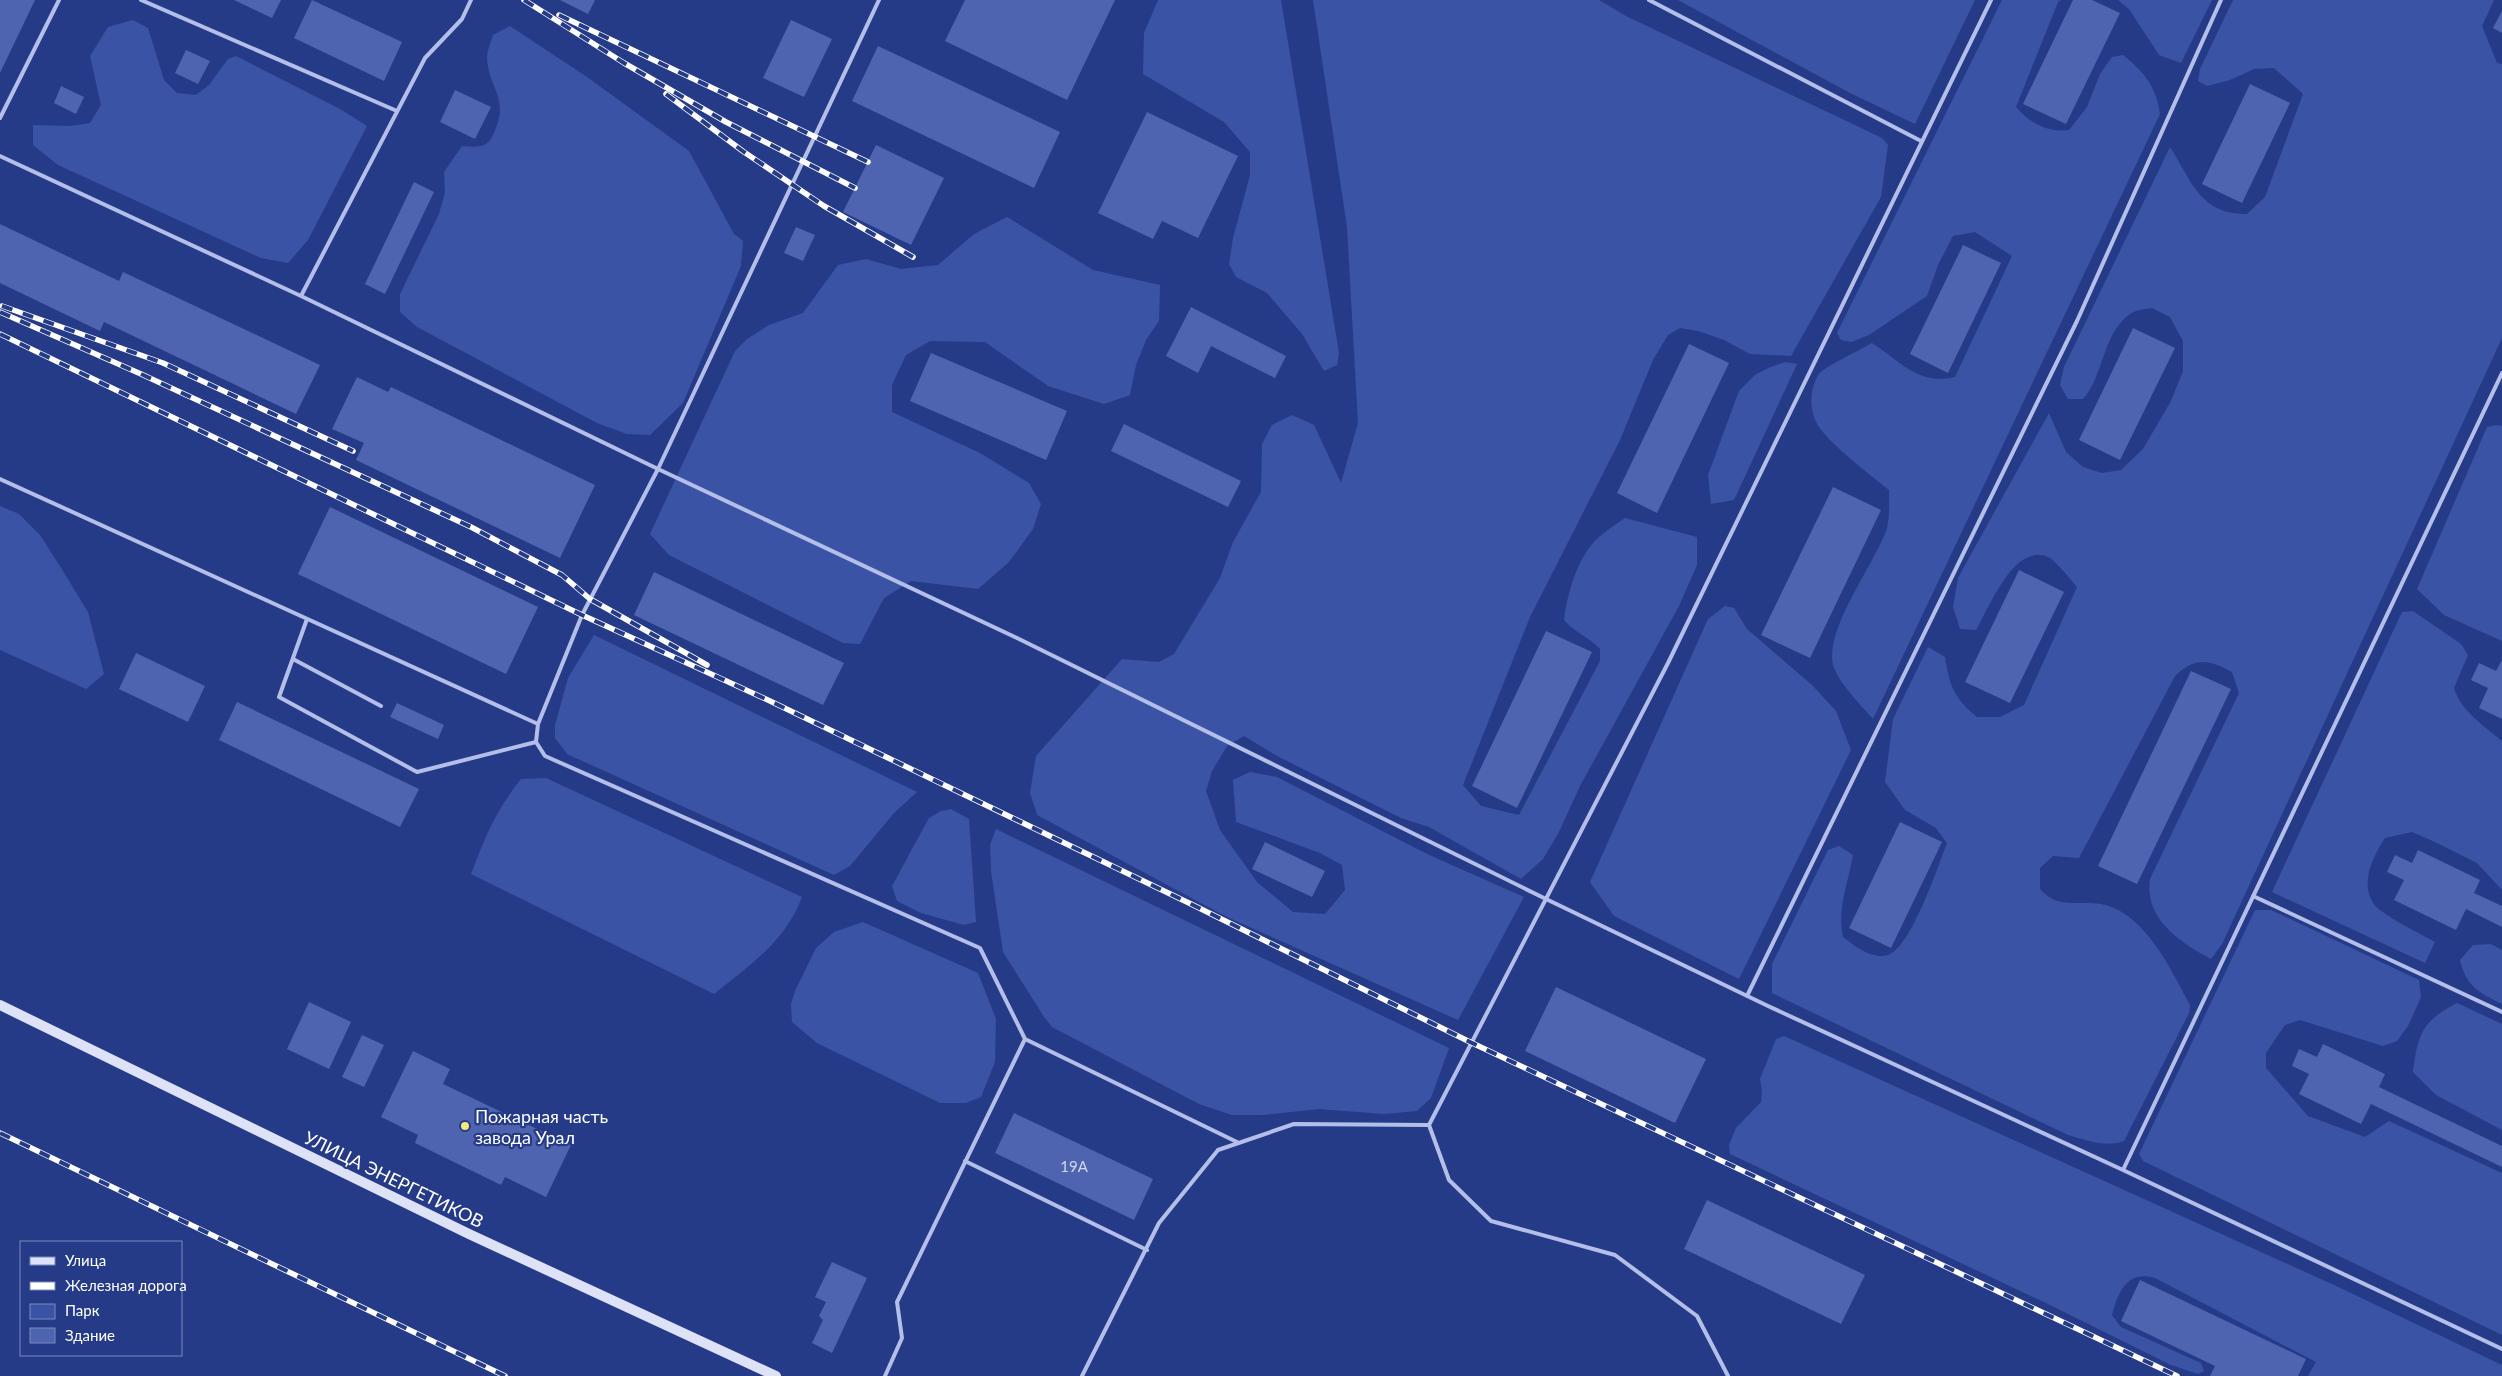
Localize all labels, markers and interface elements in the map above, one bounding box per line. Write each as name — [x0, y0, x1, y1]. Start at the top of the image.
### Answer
place label: Пожарная часть завода Урал — [475, 1105, 608, 1148]
marker: Пожарная часть завода Урал — [459, 1120, 471, 1132]
street label: УЛИЦА ЭНЕРГЕТИКОВ — [301, 1126, 487, 1232]
house number: 19А — [1060, 1157, 1089, 1175]
legend — [20, 1241, 182, 1356]
text: Улица — [65, 1251, 106, 1269]
text: Железная дорога — [65, 1276, 187, 1294]
text: Парк — [65, 1301, 100, 1319]
text: Здание — [65, 1326, 115, 1344]

